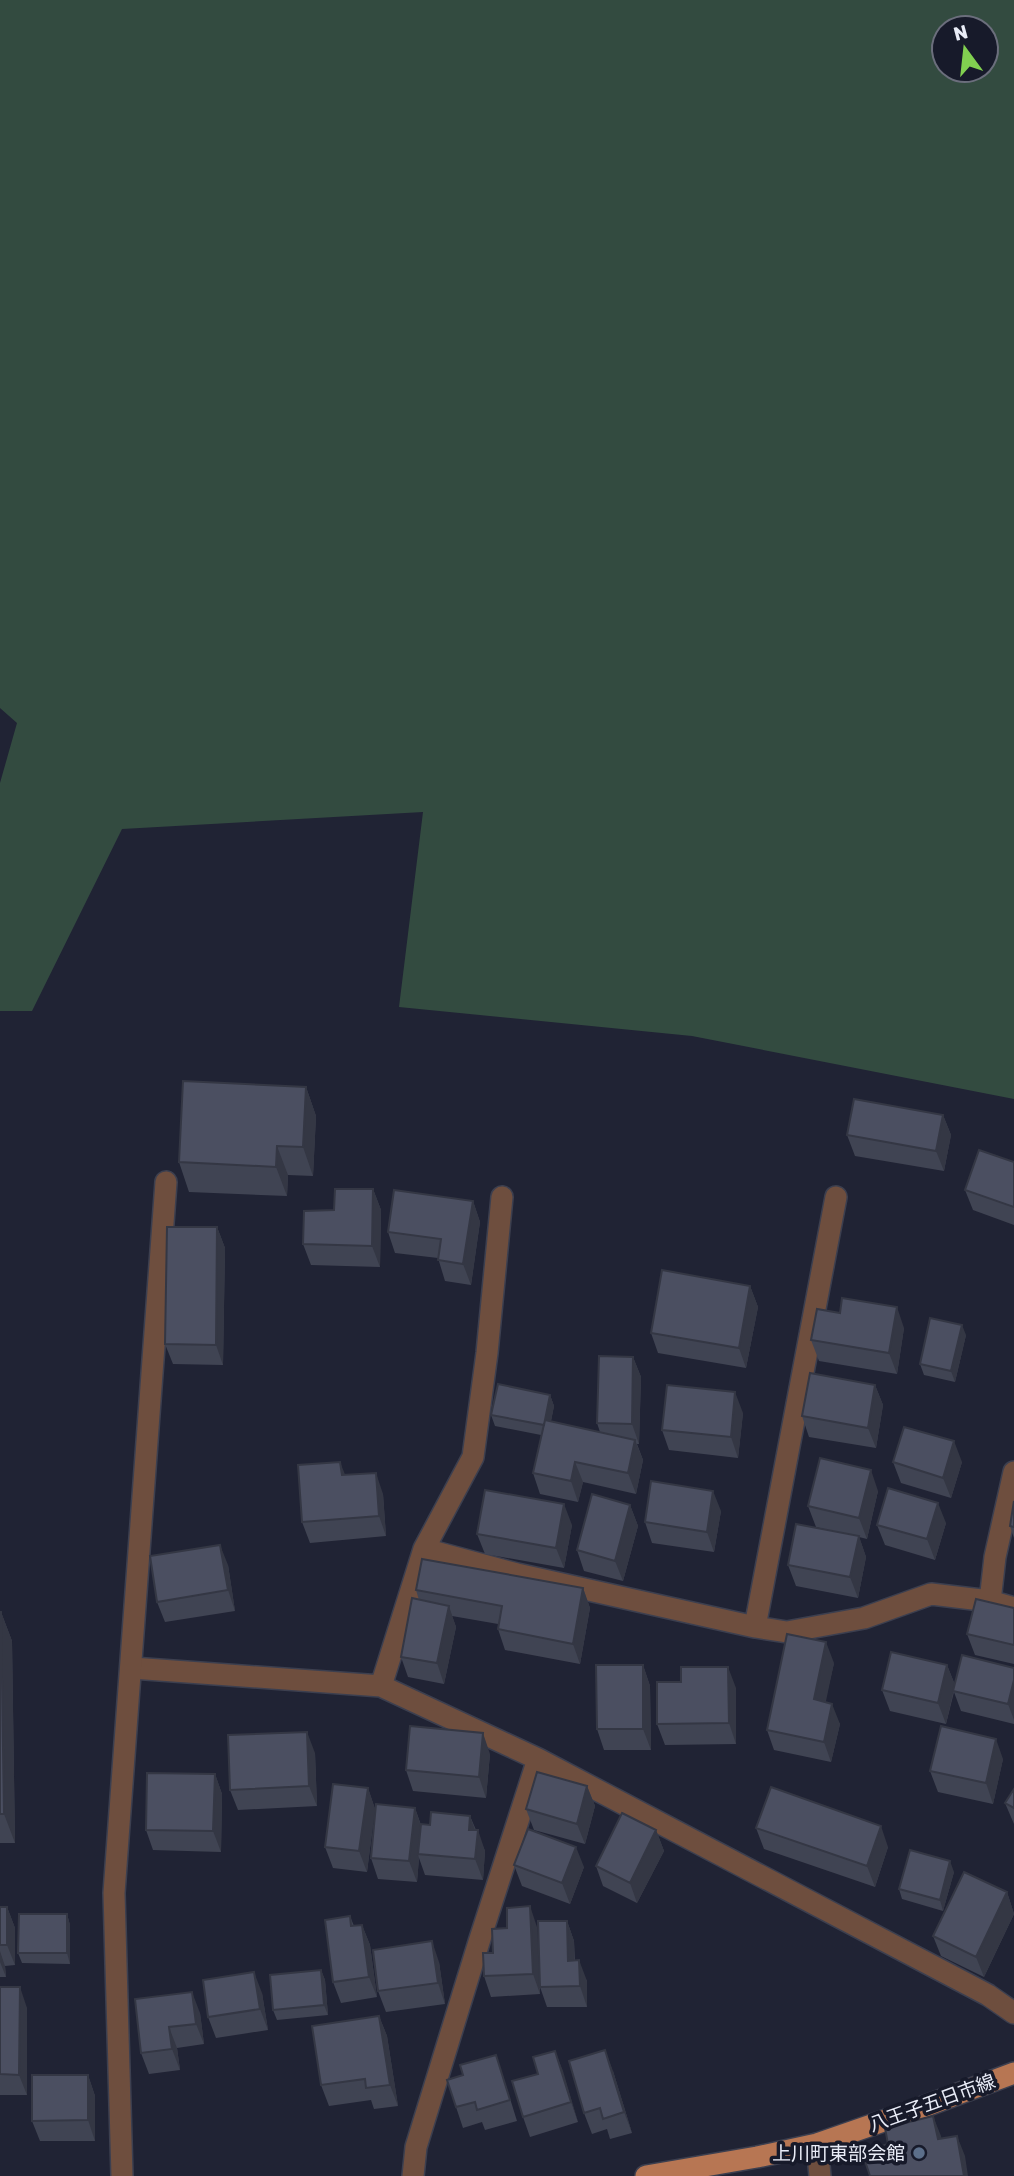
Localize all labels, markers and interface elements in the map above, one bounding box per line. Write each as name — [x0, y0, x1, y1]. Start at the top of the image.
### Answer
north arrow — [930, 14, 1000, 84]
text: N — [951, 20, 970, 46]
street label: 八王子五日市線 — [866, 2069, 998, 2137]
place label: 上川町東部会館 — [772, 2142, 905, 2165]
marker: 上川町東部会館 — [911, 2145, 927, 2161]

